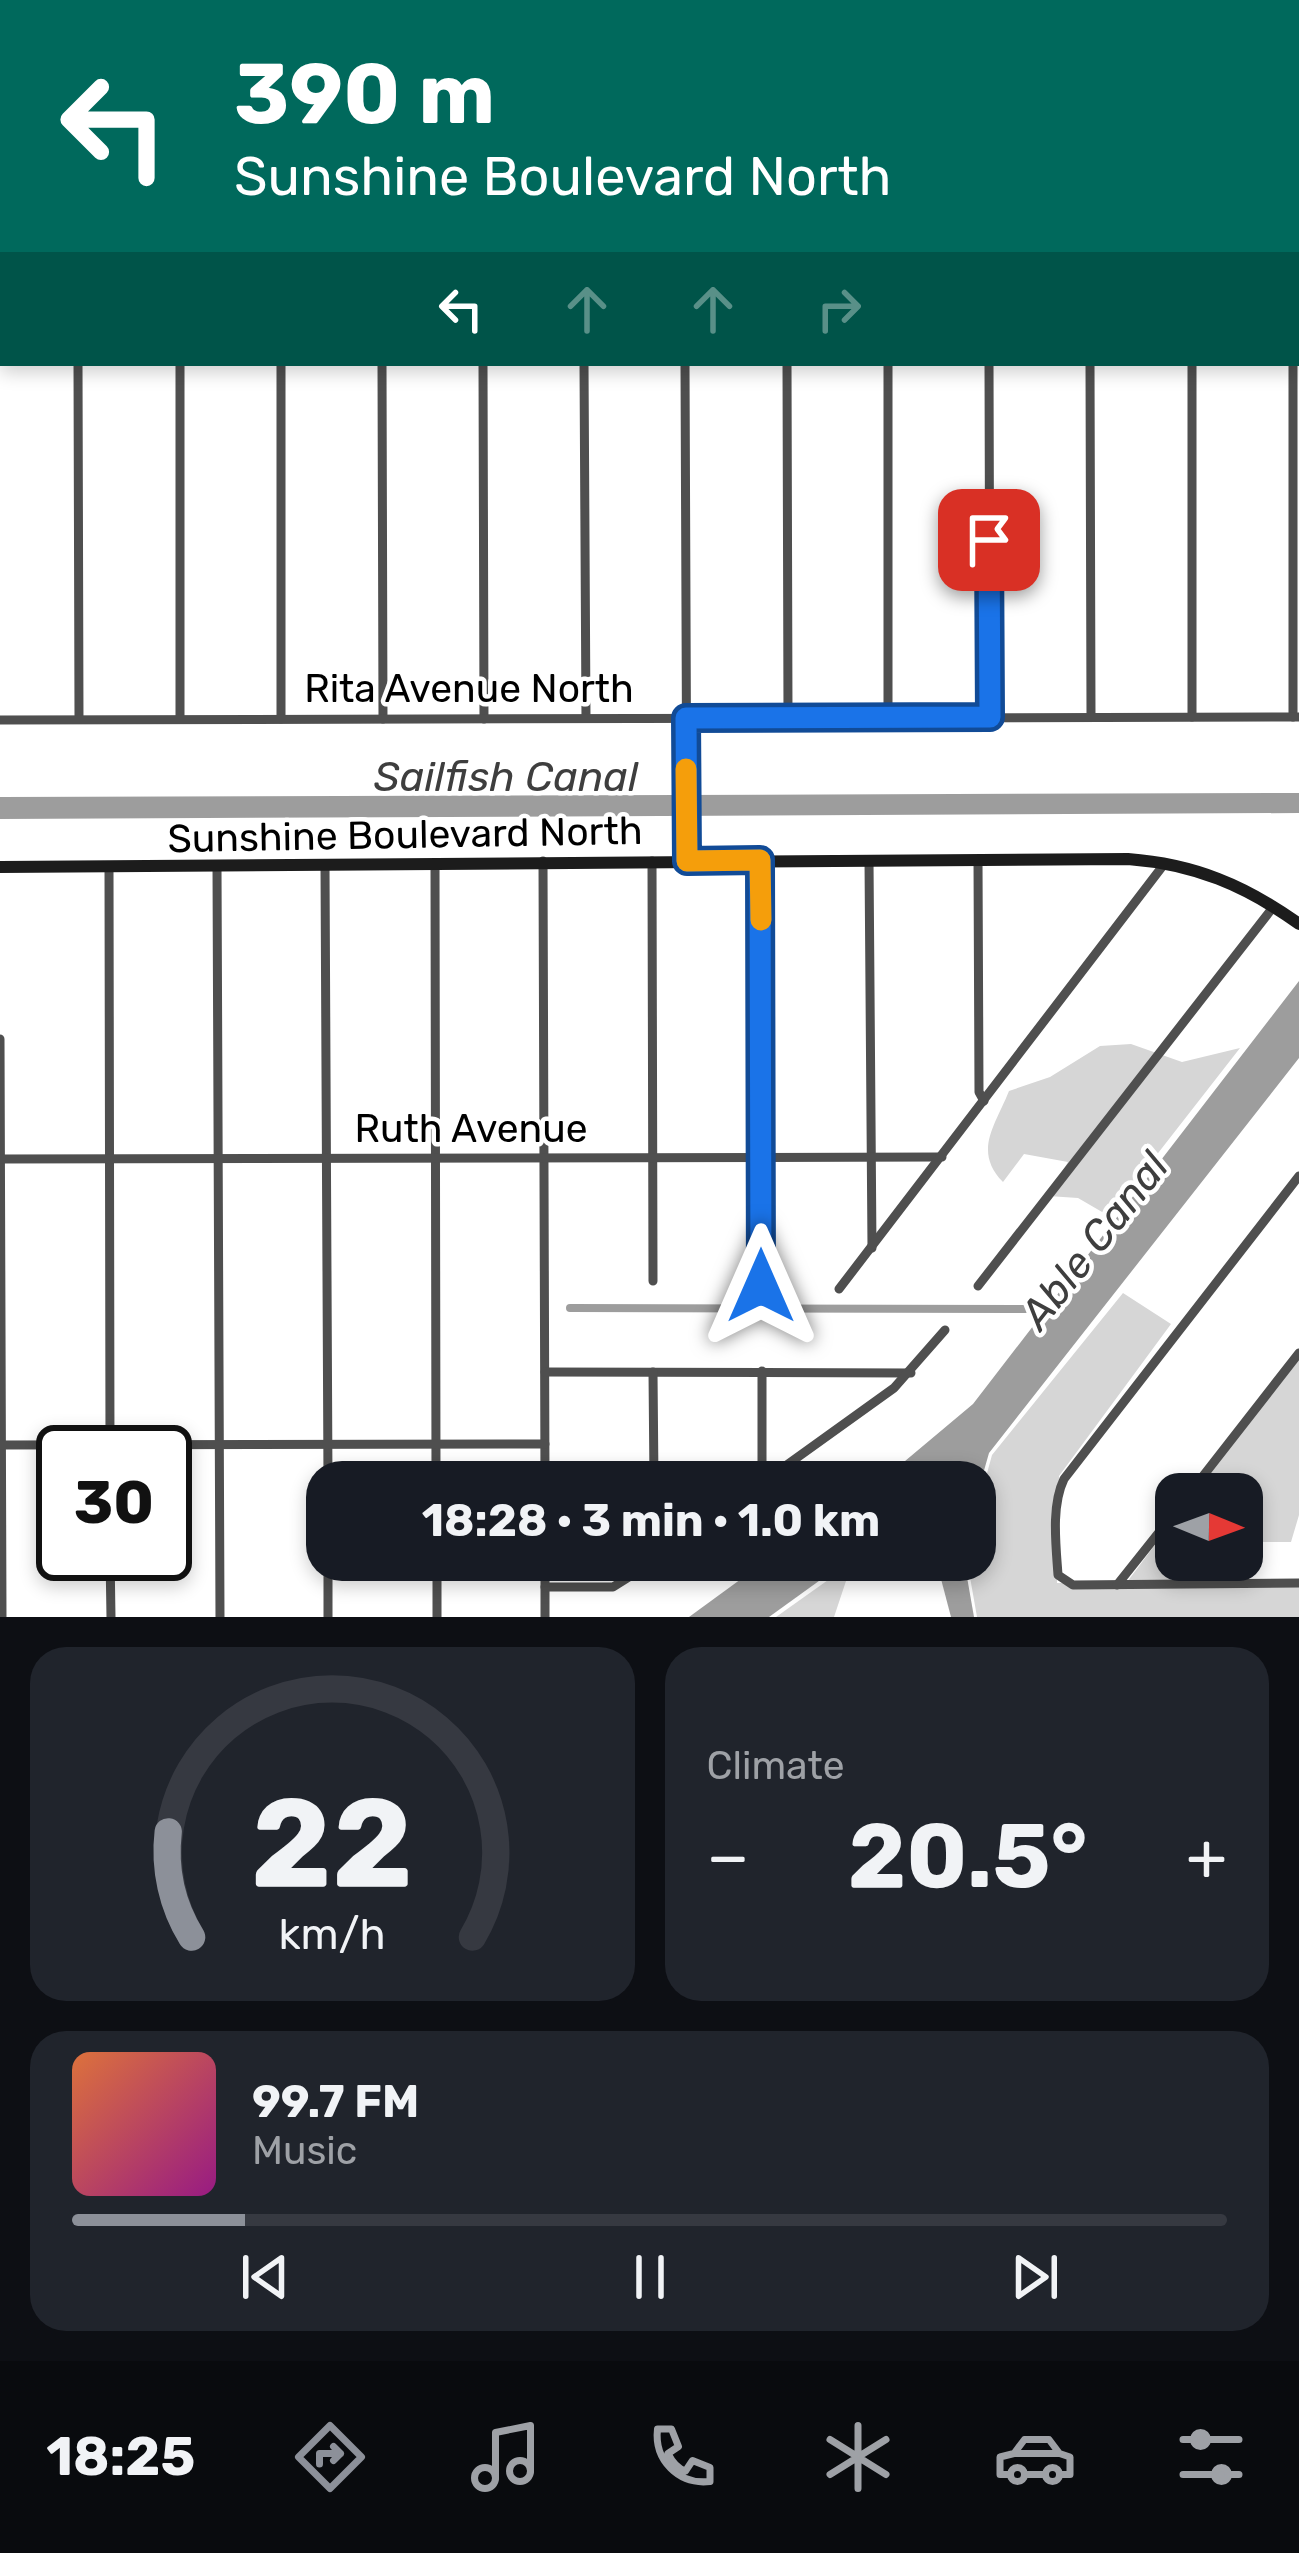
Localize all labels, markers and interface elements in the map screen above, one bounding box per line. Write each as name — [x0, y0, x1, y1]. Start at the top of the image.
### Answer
text: 390 m — [234, 44, 495, 144]
icon: left — [36, 48, 192, 204]
text: Sunshine Boulevard North — [234, 145, 891, 209]
icon: left — [428, 276, 494, 342]
icon: ahead — [554, 276, 620, 342]
icon: ahead — [680, 276, 746, 342]
icon: right — [806, 276, 872, 342]
pin — [938, 489, 1040, 591]
icon: arrive — [956, 507, 1022, 573]
street label: Rita Avenue North — [304, 666, 634, 712]
water label: Sailfish Canal — [374, 752, 639, 802]
street label: Sunshine Boulevard North — [167, 808, 643, 862]
street label: Ruth Avenue — [354, 1106, 588, 1152]
water label: Able Canal — [1009, 1142, 1180, 1340]
position arrow — [698, 1223, 824, 1349]
speed limit sign: 30 — [36, 1425, 192, 1581]
north arrow — [1155, 1473, 1263, 1581]
map controls — [1155, 1473, 1263, 1581]
text: 18:28 · 3 min · 1.0 km — [422, 1494, 880, 1547]
text: Climate — [707, 1743, 845, 1789]
text: 22 — [251, 1769, 413, 1917]
text: 20.5° — [848, 1803, 1088, 1910]
text: − — [707, 1817, 749, 1896]
text: + — [1186, 1817, 1227, 1896]
text: km/h — [279, 1909, 386, 1960]
text: 99.7 FM — [252, 2075, 419, 2128]
text: Music — [252, 2128, 357, 2174]
icon: previous — [232, 2244, 298, 2310]
icon: pause — [617, 2244, 683, 2310]
icon: next — [1002, 2244, 1068, 2310]
icon: directions — [288, 2415, 372, 2499]
icon: music — [464, 2415, 548, 2499]
icon: phone — [640, 2415, 724, 2499]
icon: climate — [816, 2415, 900, 2499]
icon: car — [993, 2415, 1077, 2499]
icon: filters — [1169, 2415, 1253, 2499]
text: 18:25 — [46, 2425, 195, 2489]

